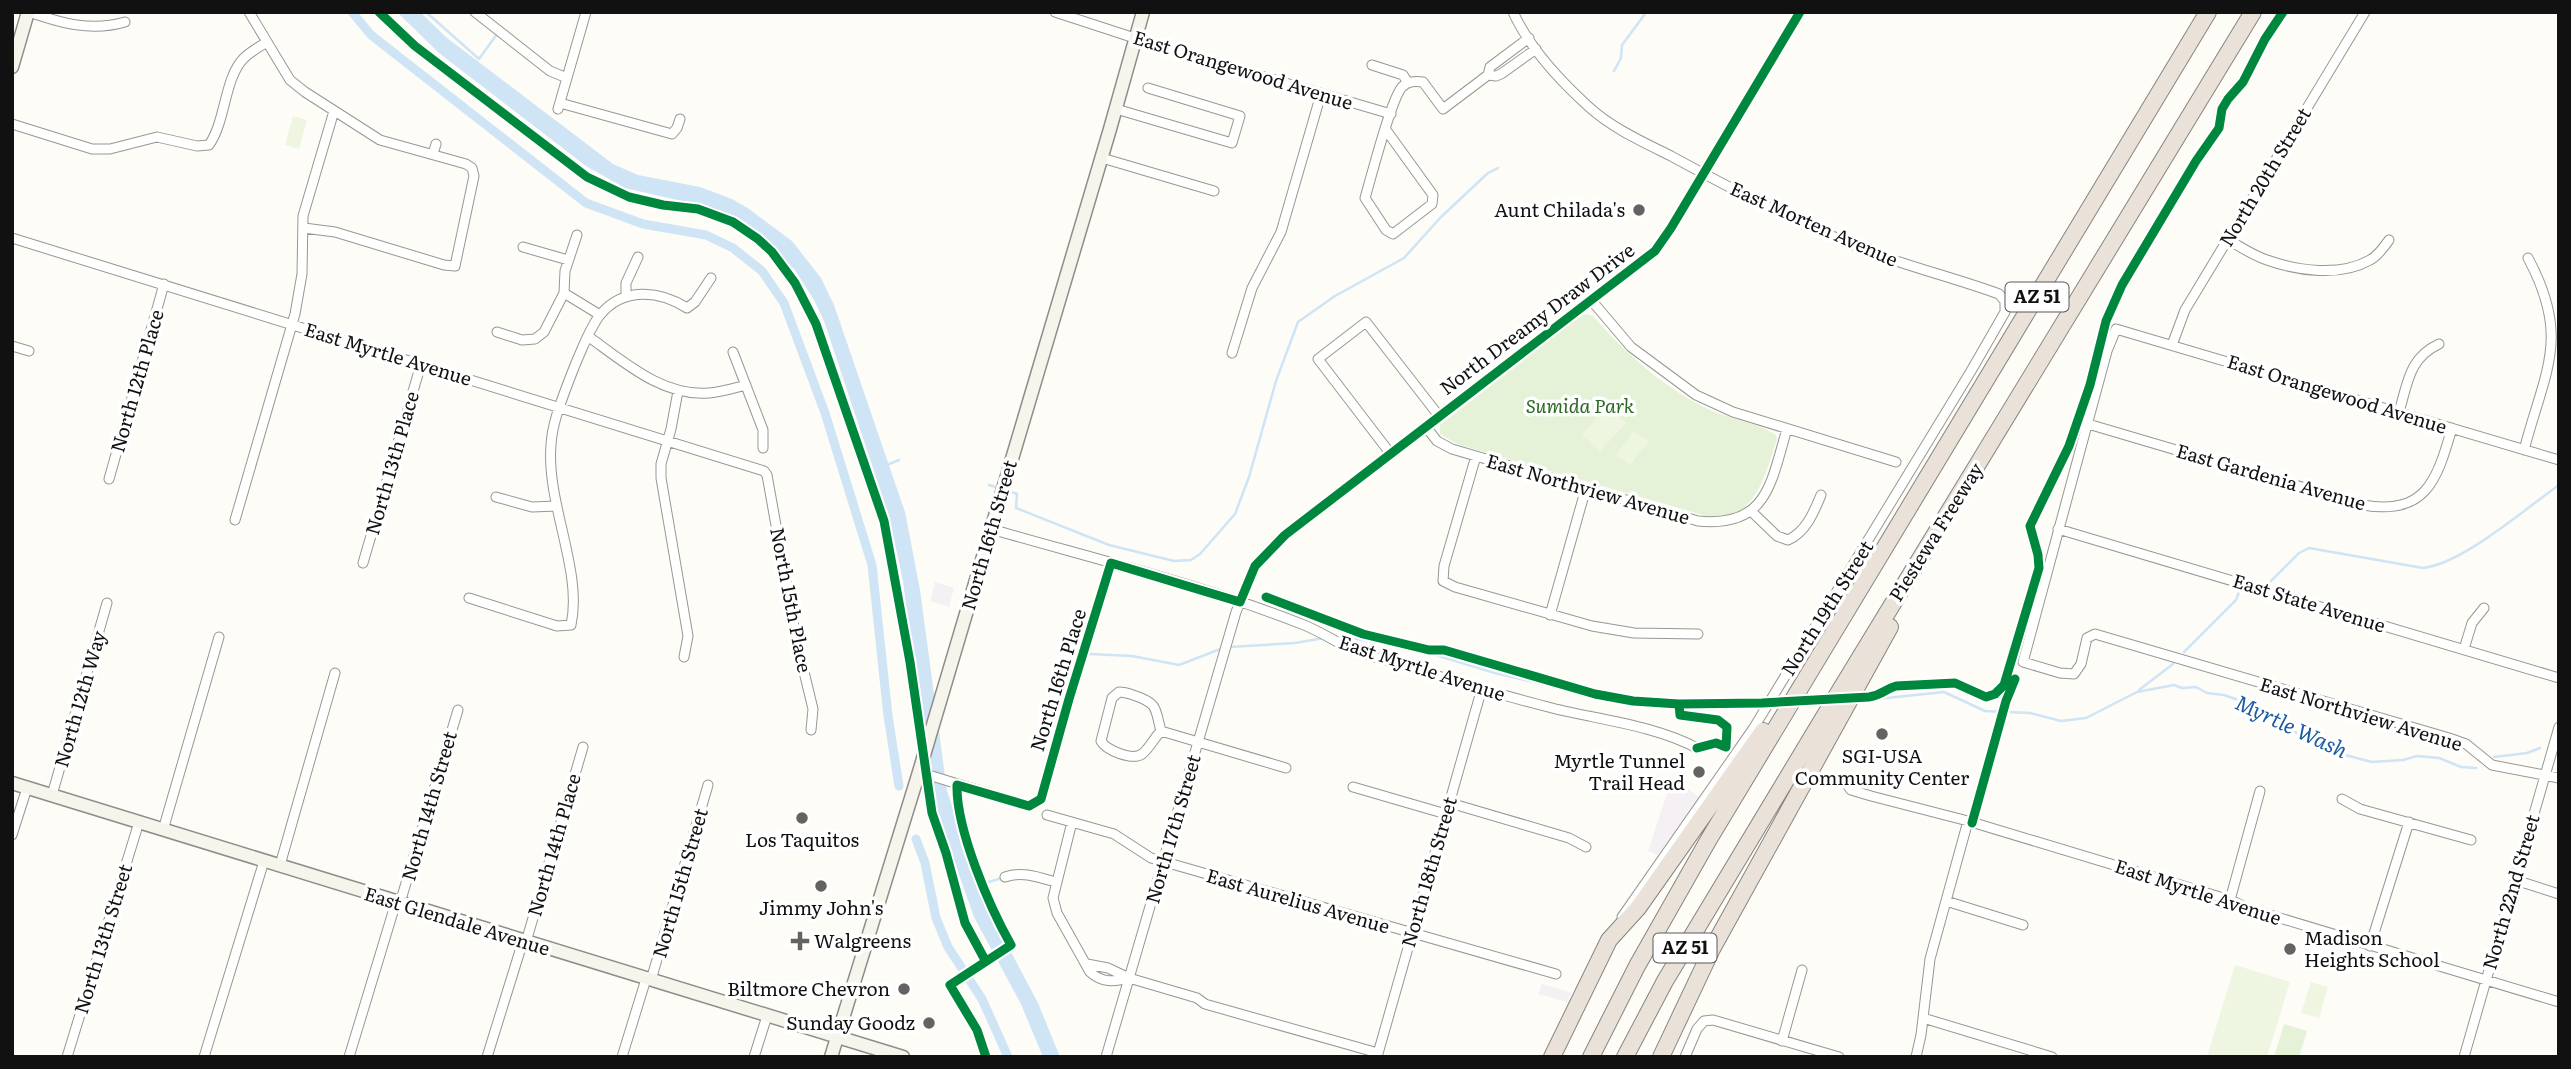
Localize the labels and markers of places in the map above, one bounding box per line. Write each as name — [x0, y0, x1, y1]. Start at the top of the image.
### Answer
place label: Aunt Chilada's — [1494, 195, 1625, 223]
marker: Aunt Chilada's — [1631, 202, 1647, 218]
marker: SGI-USA Community Center — [1874, 726, 1890, 742]
place label: SGI-USA Community Center — [1795, 741, 1969, 791]
place label: Myrtle Tunnel Trail Head — [1554, 746, 1685, 796]
marker: Myrtle Tunnel Trail Head — [1691, 764, 1707, 780]
marker: Los Taquitos — [794, 810, 810, 826]
place label: Los Taquitos — [745, 825, 860, 853]
marker: Jimmy John's — [813, 878, 829, 894]
place label: Jimmy John's — [759, 893, 884, 921]
place label: Madison Heights School — [2304, 923, 2440, 973]
place label: Walgreens — [814, 926, 911, 954]
marker: Walgreens — [792, 933, 808, 949]
marker: Madison Heights School — [2282, 941, 2298, 957]
place label: Biltmore Chevron — [727, 974, 890, 1002]
marker: Biltmore Chevron — [896, 981, 912, 997]
place label: Sunday Goodz — [786, 1008, 915, 1036]
marker: Sunday Goodz — [921, 1015, 937, 1031]

